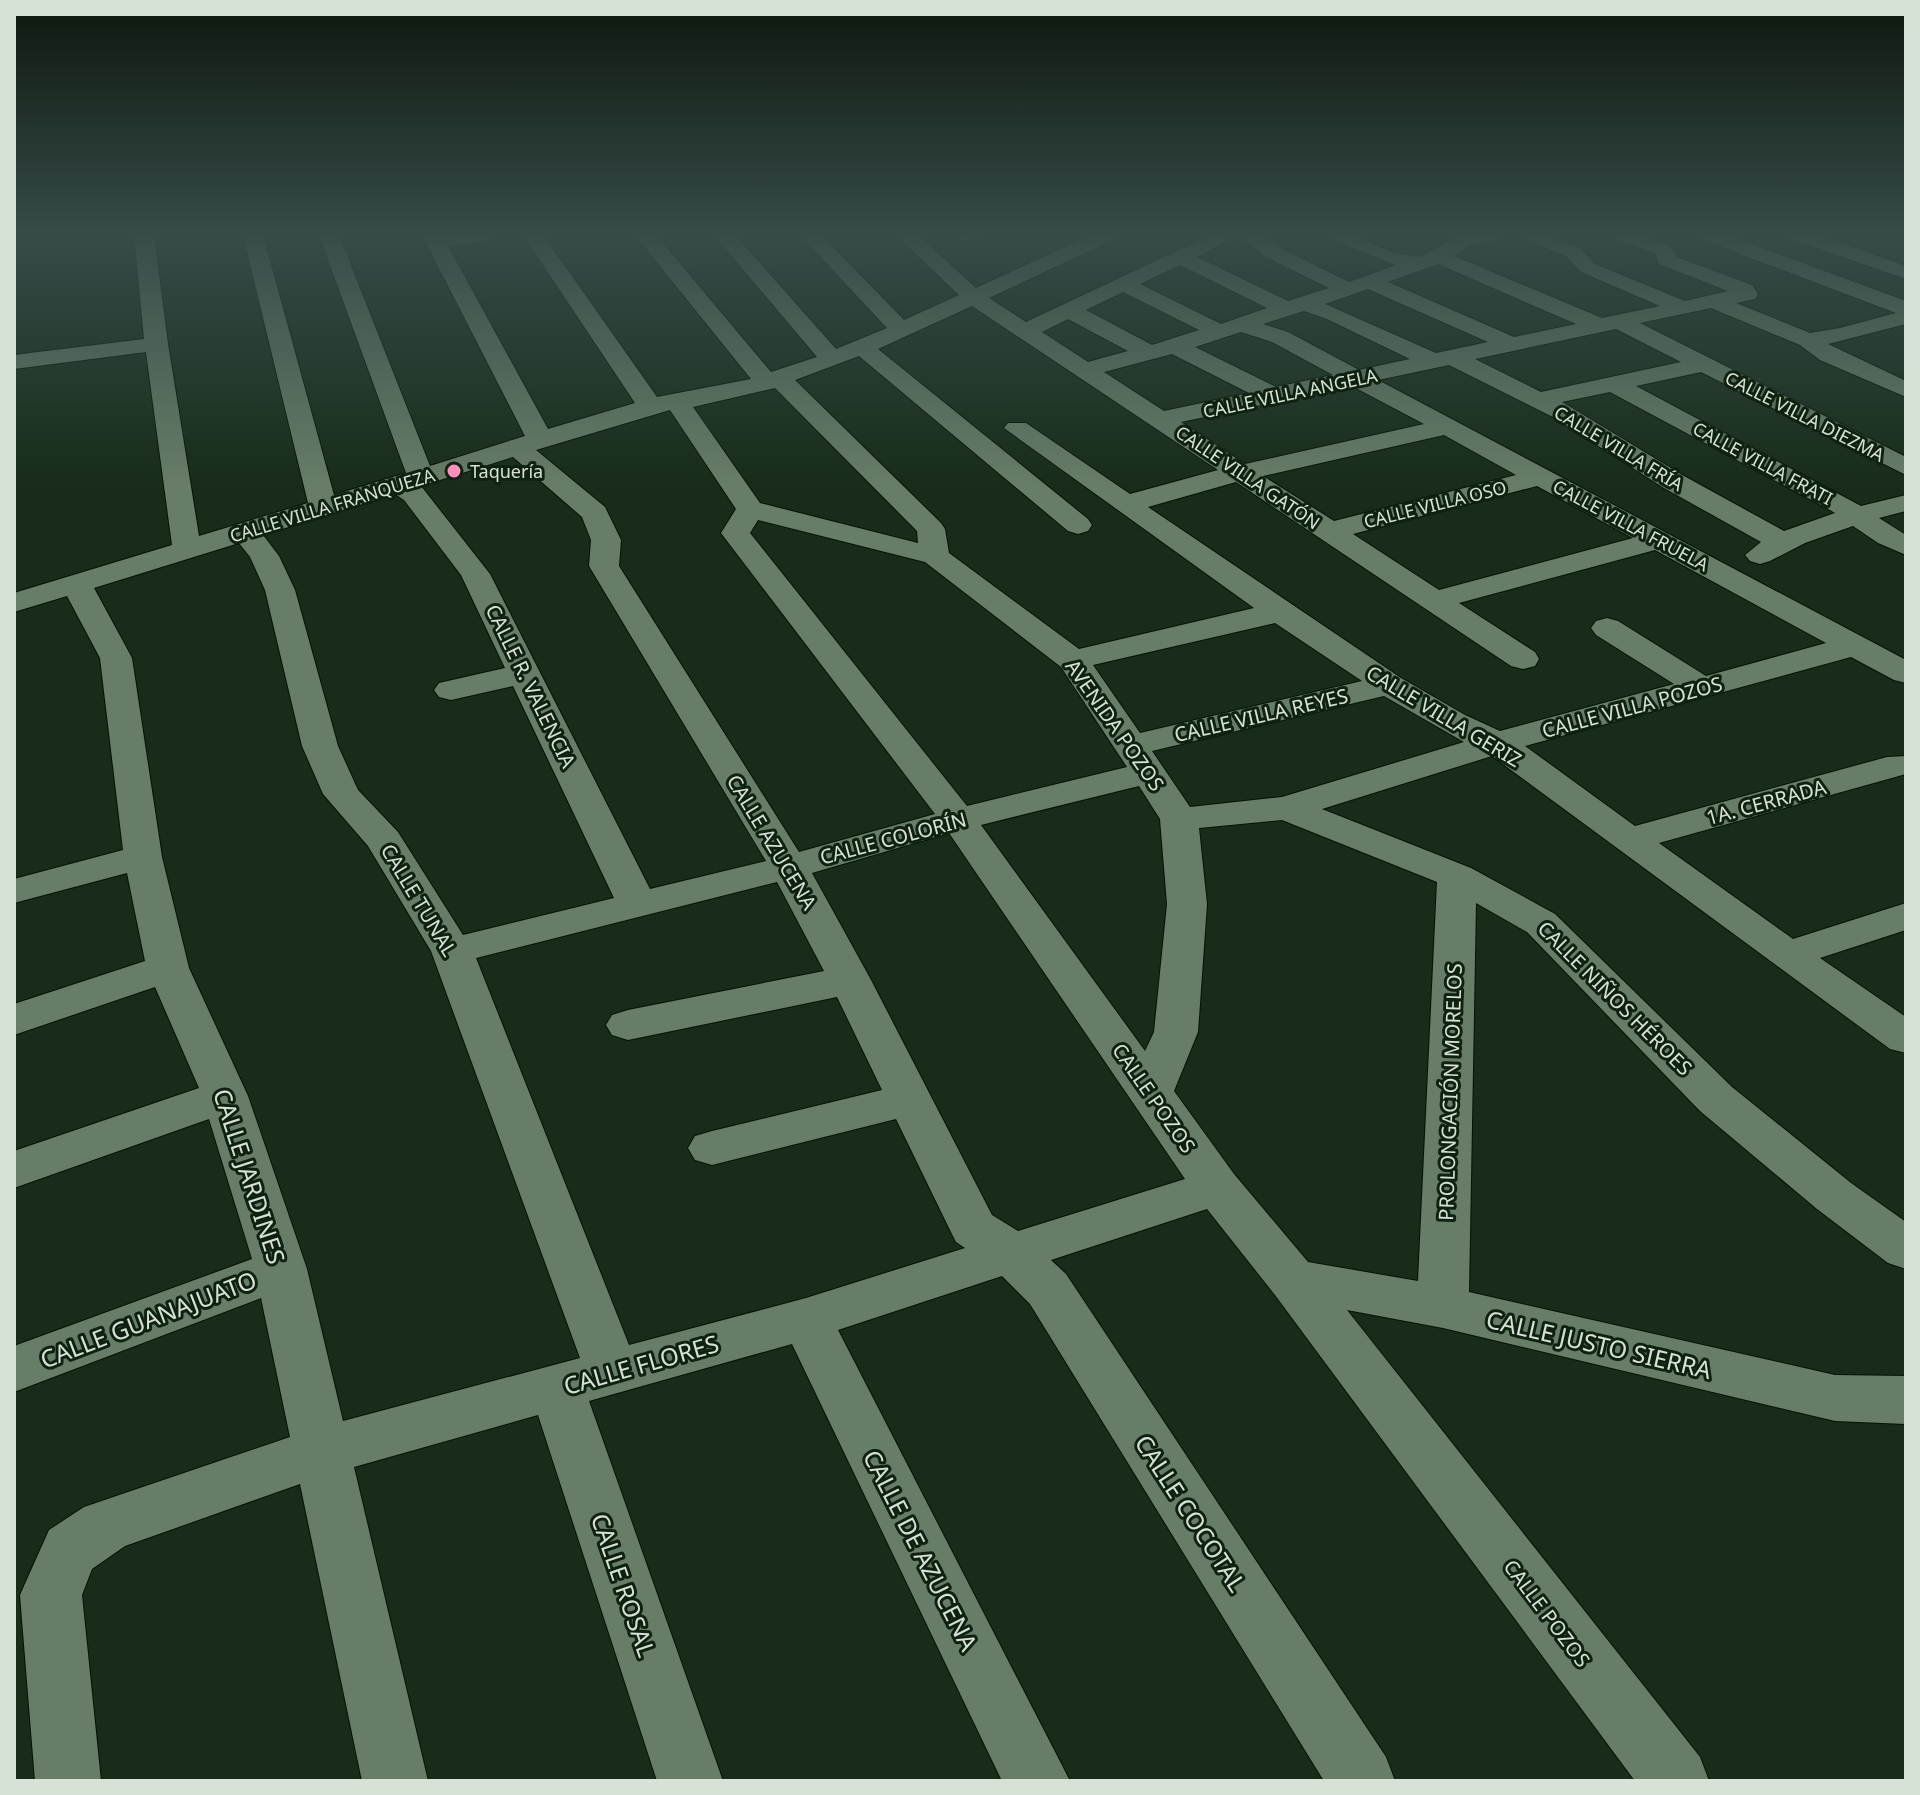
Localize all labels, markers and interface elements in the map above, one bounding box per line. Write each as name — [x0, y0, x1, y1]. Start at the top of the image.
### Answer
street label: CALLE VILLA ANGELA — [1201, 363, 1380, 423]
street label: CALLE VILLA DIEZMA — [1721, 365, 1889, 467]
street label: CALLE VILLA FRÍA — [1550, 400, 1688, 496]
street label: CALLE VILLA FRATI — [1689, 416, 1837, 510]
street label: CALLE VILLA GATÓN — [1171, 420, 1325, 534]
place label: Taquería — [470, 459, 543, 483]
street label: CALLE VILLA FRANQUEZA — [227, 462, 438, 548]
marker: Taquería — [445, 462, 463, 480]
street label: CALLE VILLA FRUELA — [1549, 474, 1713, 576]
street label: CALLE VILLA OSO — [1361, 475, 1509, 533]
street label: CALLE R. VALENCIA — [480, 600, 582, 772]
street label: AVENIDA POZOS — [1060, 654, 1170, 796]
street label: CALLE VILLA GERIZ — [1361, 659, 1527, 773]
street label: CALLE VILLA POZOS — [1539, 670, 1725, 744]
street label: CALLE VILLA REYES — [1172, 682, 1350, 748]
street label: CALLE AZUCENA — [721, 769, 823, 915]
street label: 1A. CERRADA — [1703, 773, 1829, 831]
street label: CALLE COLORÍN — [817, 805, 969, 871]
street label: CALLE TUNAL — [375, 839, 463, 961]
street label: CALLE NIÑOS HÉROES — [1532, 915, 1698, 1081]
street label: PROLONGACIÓN MORELOS — [1432, 963, 1468, 1221]
street label: CALLE POZOS — [1106, 1038, 1202, 1158]
street label: CALLE JARDINES — [206, 1084, 294, 1268]
street label: CALLE GUANAJUATO — [35, 1263, 261, 1375]
street label: CALLE JUSTO SIERRA — [1483, 1302, 1716, 1386]
street label: CALLE FLORES — [560, 1326, 722, 1402]
street label: CALLE COCOTAL — [1128, 1428, 1254, 1598]
street label: CALLE DE AZUCENA — [856, 1444, 986, 1657]
street label: CALLE ROSAL — [584, 1509, 664, 1661]
street label: CALLE POZOS — [1498, 1554, 1596, 1672]

